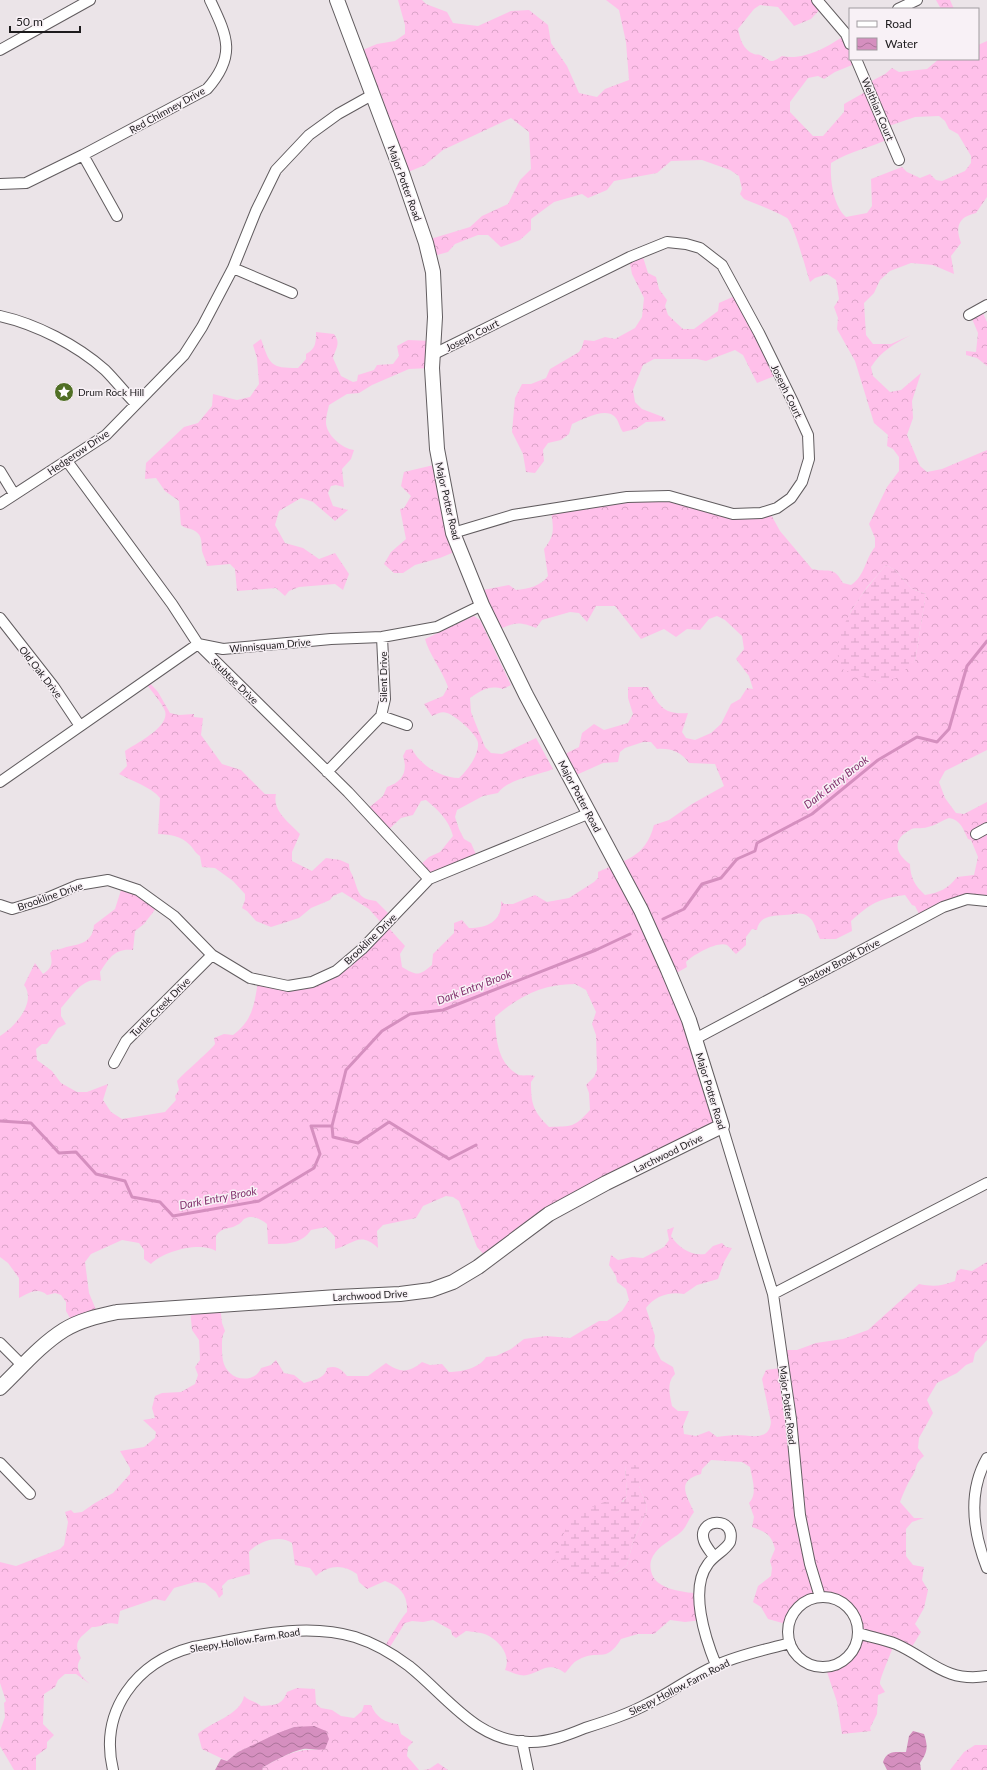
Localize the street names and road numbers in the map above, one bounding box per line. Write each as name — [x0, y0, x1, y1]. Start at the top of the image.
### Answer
street label: Welthian Court — [859, 76, 897, 143]
street label: Red Chimney Drive — [127, 84, 207, 136]
street label: Major Potter Road — [386, 143, 424, 223]
street label: Joseph Court — [443, 316, 501, 354]
street label: Joseph Court — [769, 362, 805, 420]
street label: Hedgerow Drive — [45, 427, 111, 477]
street label: Major Potter Road — [433, 461, 463, 541]
street label: Winnisquam Drive — [229, 635, 311, 655]
street label: Old Oak Drive — [17, 644, 65, 700]
street label: Silent Drive — [377, 652, 389, 702]
street label: Stubtoe Drive — [209, 656, 261, 706]
street label: Major Potter Road — [556, 758, 604, 834]
street label: Brookline Drive — [16, 879, 84, 913]
street label: Brookline Drive — [341, 911, 399, 967]
street label: Shadow Brook Drive — [796, 936, 882, 988]
street label: Turtle Creek Drive — [127, 974, 193, 1040]
street label: Major Potter Road — [694, 1051, 728, 1131]
street label: Larchwood Drive — [632, 1131, 704, 1175]
street label: Larchwood Drive — [332, 1287, 408, 1303]
street label: Major Potter Road — [777, 1365, 799, 1445]
street label: Sleepy Hollow Farm Road — [189, 1625, 301, 1655]
street label: Sleepy Hollow Farm Road — [627, 1656, 731, 1718]

